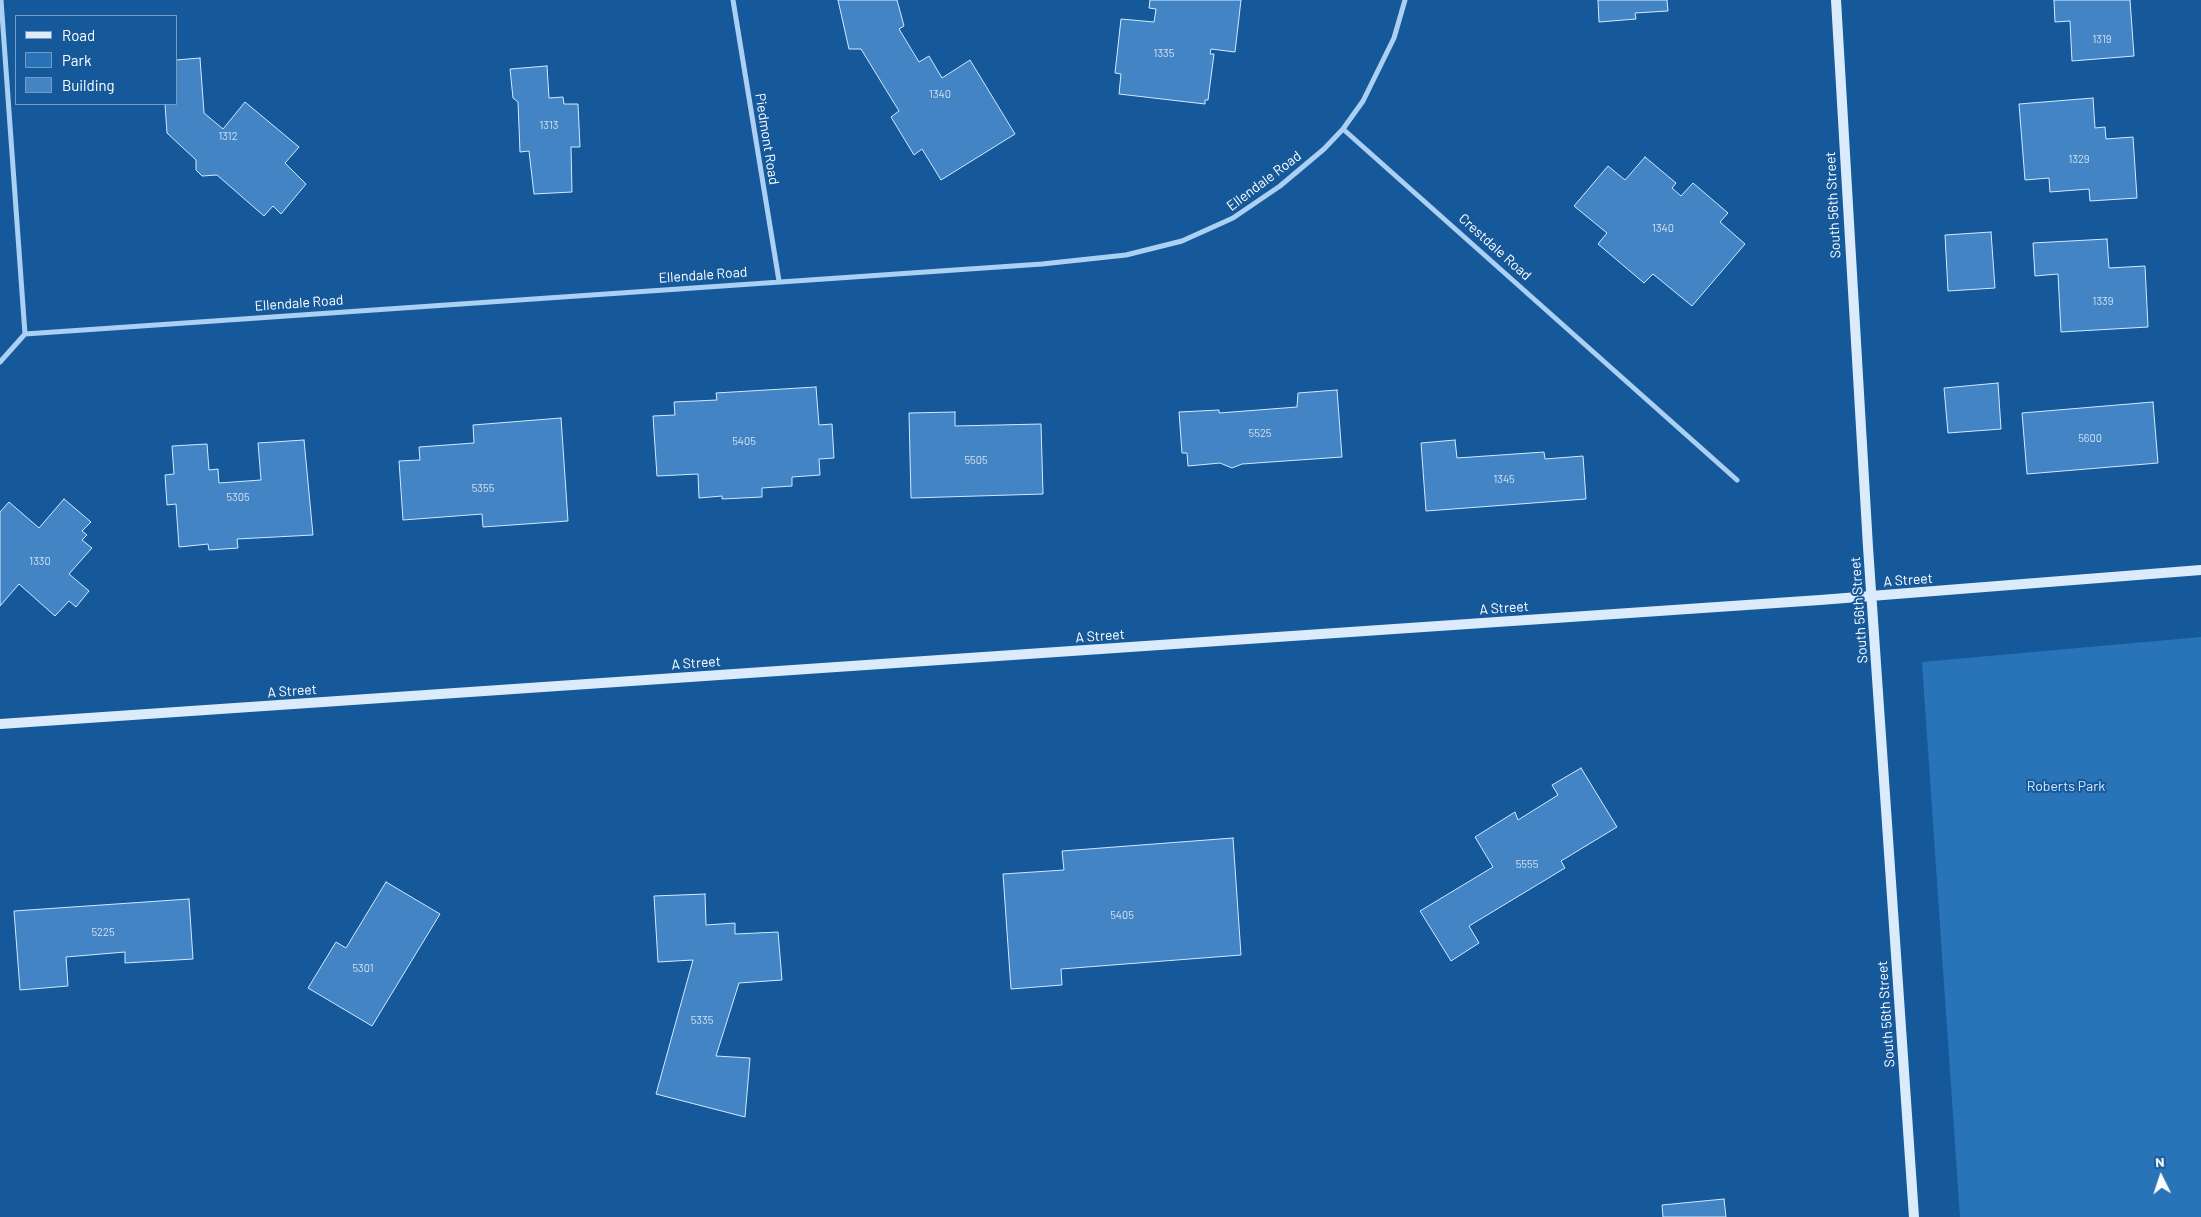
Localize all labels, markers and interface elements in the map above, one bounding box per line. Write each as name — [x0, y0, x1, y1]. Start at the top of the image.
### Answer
legend — [15, 15, 178, 105]
text: Road — [62, 26, 95, 44]
house number: 1319 — [2092, 32, 2112, 46]
house number: 1335 — [1154, 46, 1174, 60]
text: Park — [62, 51, 91, 69]
text: Building — [62, 76, 115, 94]
house number: 1340 — [929, 87, 951, 101]
street label: Piedmont Road — [751, 92, 783, 186]
house number: 1313 — [540, 118, 558, 132]
house number: 1312 — [218, 129, 238, 143]
street label: Ellendale Road — [1223, 147, 1305, 215]
street label: South 56th Street — [1822, 151, 1844, 259]
house number: 1329 — [2068, 152, 2090, 166]
street label: Crestdale Road — [1455, 210, 1535, 284]
house number: 1340 — [1652, 221, 1674, 235]
street label: Ellendale Road — [658, 264, 748, 286]
street label: Ellendale Road — [254, 292, 344, 314]
house number: 1339 — [2093, 294, 2113, 308]
house number: 5525 — [1249, 426, 1271, 440]
house number: 5600 — [2078, 431, 2102, 445]
house number: 5405 — [732, 434, 756, 448]
house number: 5505 — [964, 453, 988, 467]
house number: 1345 — [1493, 472, 1515, 486]
house number: 5355 — [472, 481, 494, 495]
house number: 5305 — [226, 490, 250, 504]
house number: 1330 — [29, 554, 51, 568]
street label: South 56th Street — [1847, 556, 1871, 664]
street label: A Street — [1883, 570, 1933, 590]
street label: A Street — [1479, 598, 1529, 618]
street label: A Street — [1075, 626, 1125, 646]
street label: A Street — [671, 653, 721, 673]
street label: A Street — [267, 681, 317, 701]
park label: Roberts Park — [2027, 778, 2105, 794]
house number: 5555 — [1516, 857, 1538, 871]
house number: 5405 — [1110, 908, 1134, 922]
house number: 5225 — [91, 925, 115, 939]
street label: South 56th Street — [1874, 960, 1898, 1068]
house number: 5301 — [352, 961, 374, 975]
house number: 5335 — [691, 1013, 713, 1027]
north arrow — [2136, 1152, 2186, 1202]
text: N — [2155, 1153, 2165, 1170]

